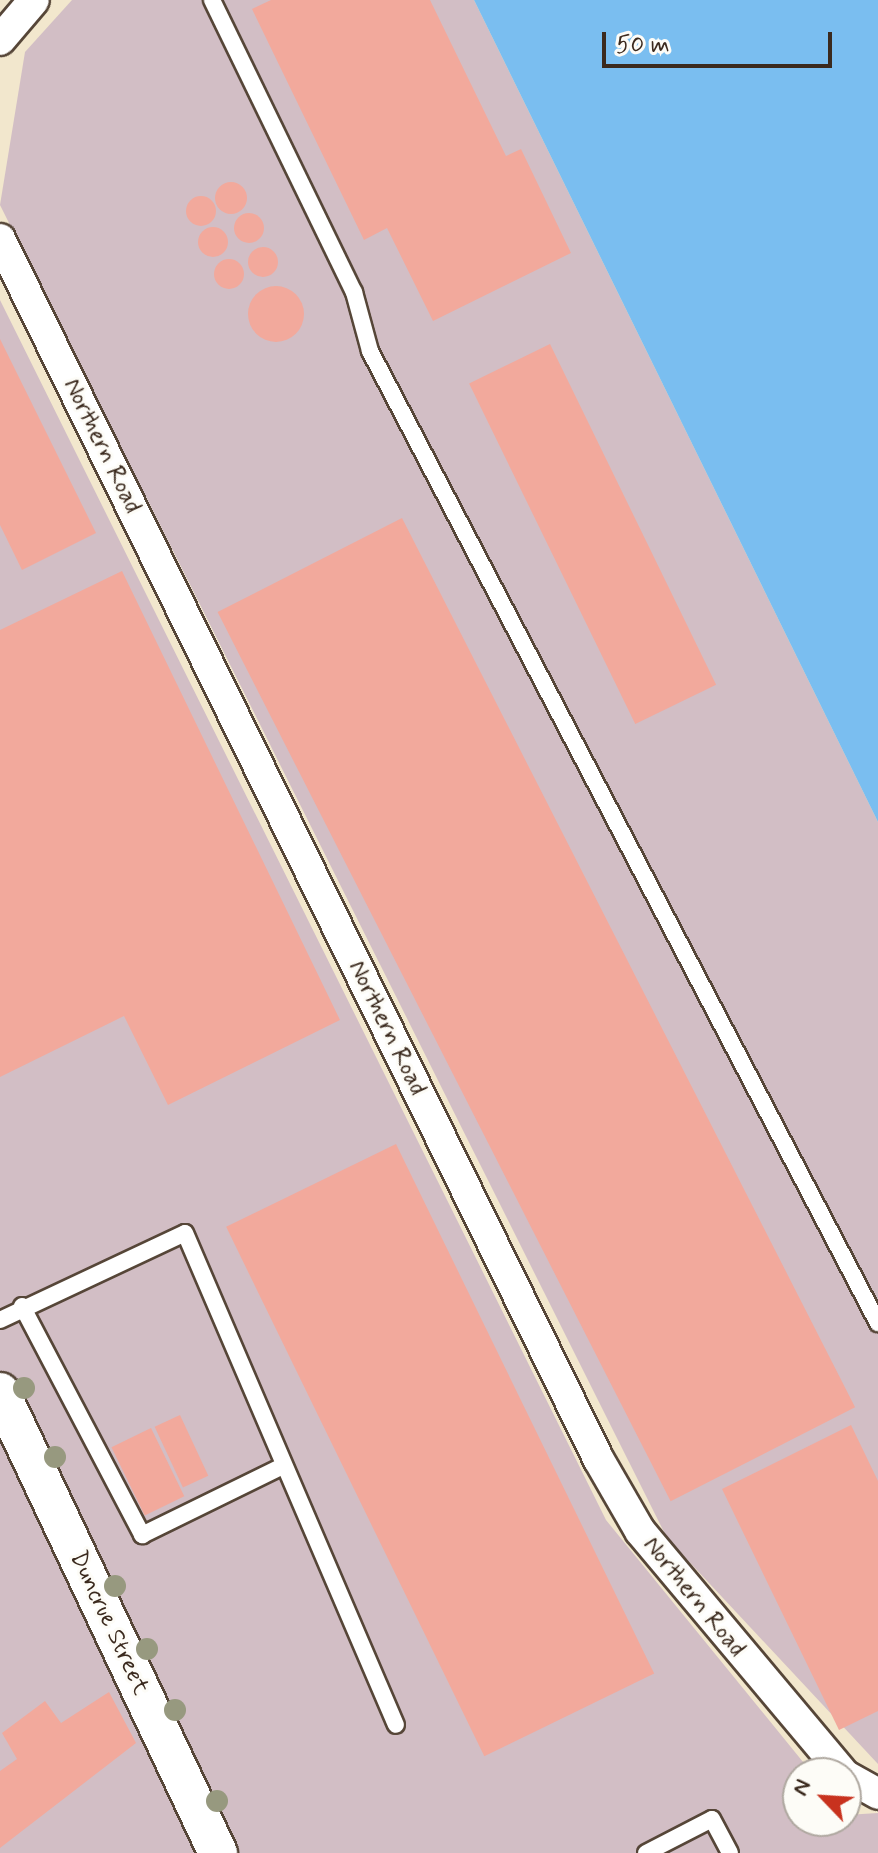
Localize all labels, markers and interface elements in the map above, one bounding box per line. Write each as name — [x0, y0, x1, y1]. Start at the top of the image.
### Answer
scale bar — [606, 16, 836, 66]
text: 50 m — [616, 30, 670, 61]
street label: Northern Road — [57, 375, 147, 517]
street label: Northern Road — [342, 957, 432, 1099]
street label: Northern Road — [637, 1532, 751, 1662]
street label: Duncrue Street — [63, 1547, 155, 1699]
north arrow — [782, 1757, 862, 1837]
text: N — [786, 1775, 818, 1800]

